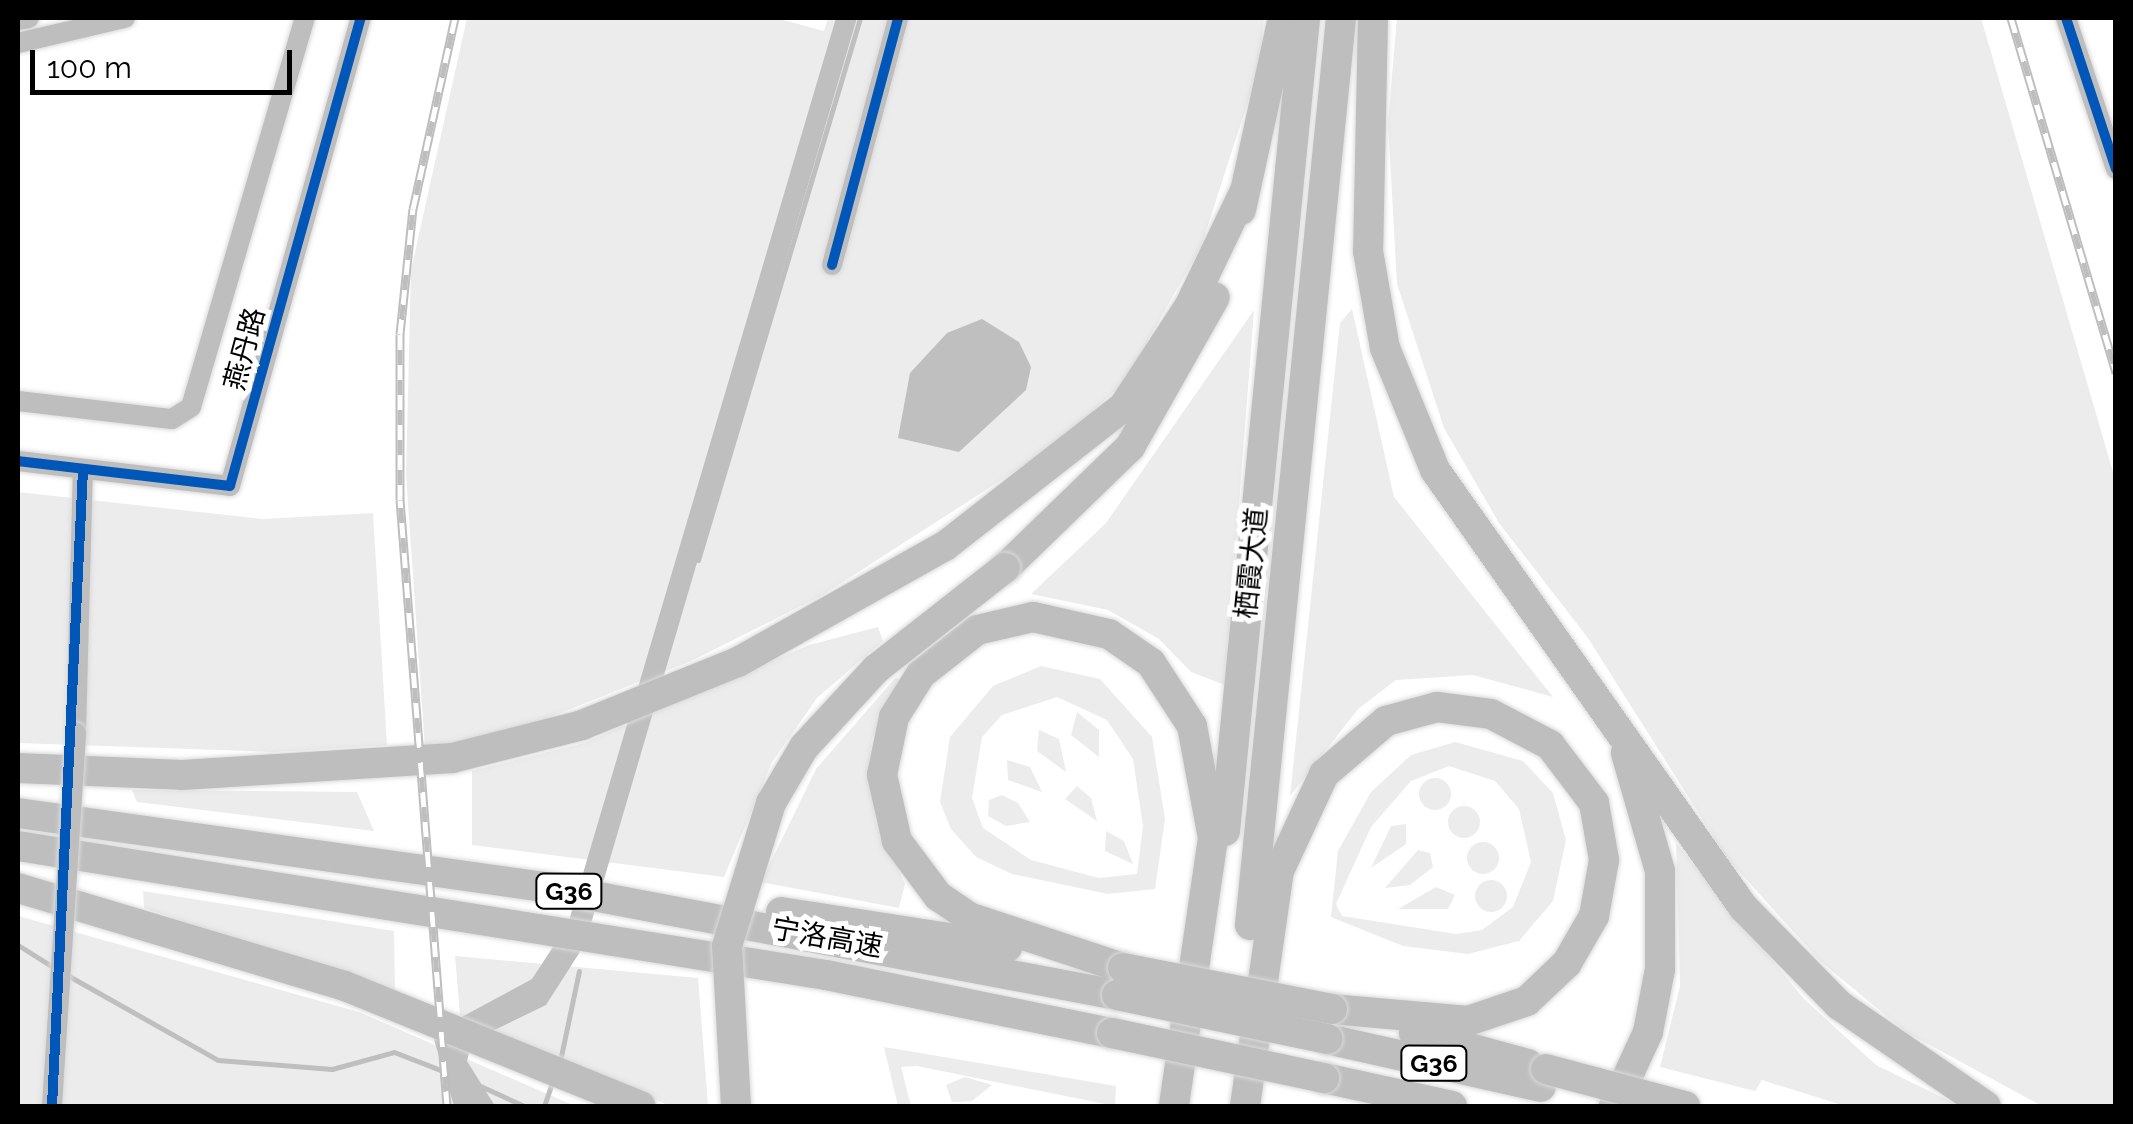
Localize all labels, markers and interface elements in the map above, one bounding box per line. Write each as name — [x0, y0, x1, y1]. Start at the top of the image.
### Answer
scale bar — [35, 30, 298, 92]
text: 100 m — [47, 50, 132, 85]
street label: 燕丹路 — [218, 304, 272, 394]
street label: 栖霞大道 — [1229, 506, 1275, 620]
road number: G36 — [534, 871, 604, 911]
street label: 宁洛高速 — [769, 912, 885, 964]
road number: G36 — [1399, 1043, 1469, 1083]

